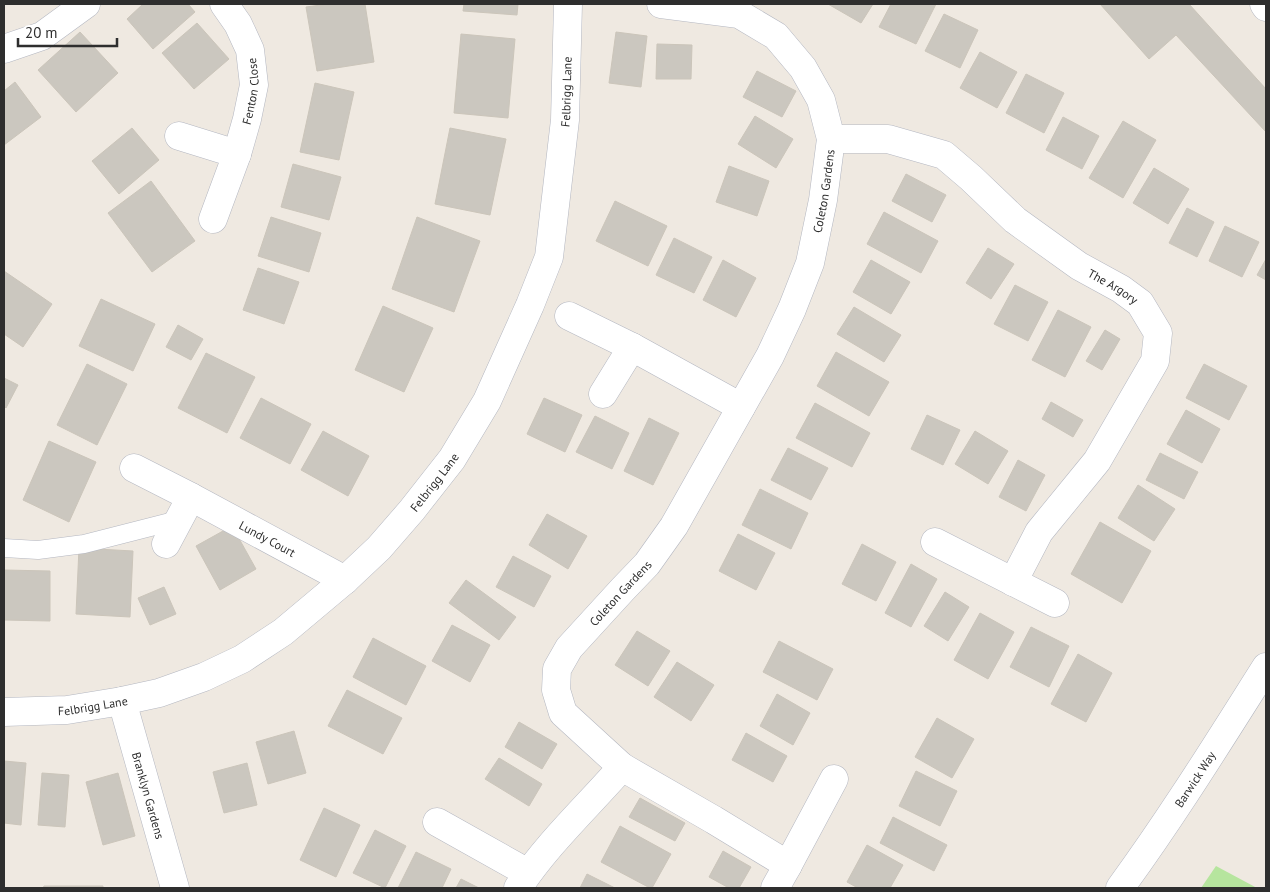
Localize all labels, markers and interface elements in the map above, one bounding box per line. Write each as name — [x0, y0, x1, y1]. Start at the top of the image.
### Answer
scale bar — [18, 15, 116, 47]
text: 20 m — [25, 23, 58, 42]
street label: Felbrigg Lane — [557, 56, 574, 128]
street label: Fenton Close — [238, 57, 262, 126]
street label: Coleton Gardens — [809, 148, 837, 234]
street label: The Argory — [1086, 265, 1142, 307]
street label: Felbrigg Lane — [406, 450, 461, 514]
street label: Lundy Court — [237, 517, 298, 560]
street label: Coleton Gardens — [586, 558, 655, 629]
street label: Felbrigg Lane — [58, 693, 129, 718]
street label: Barwick Way — [1171, 748, 1218, 810]
street label: Branklyn Gardens — [129, 750, 168, 841]

